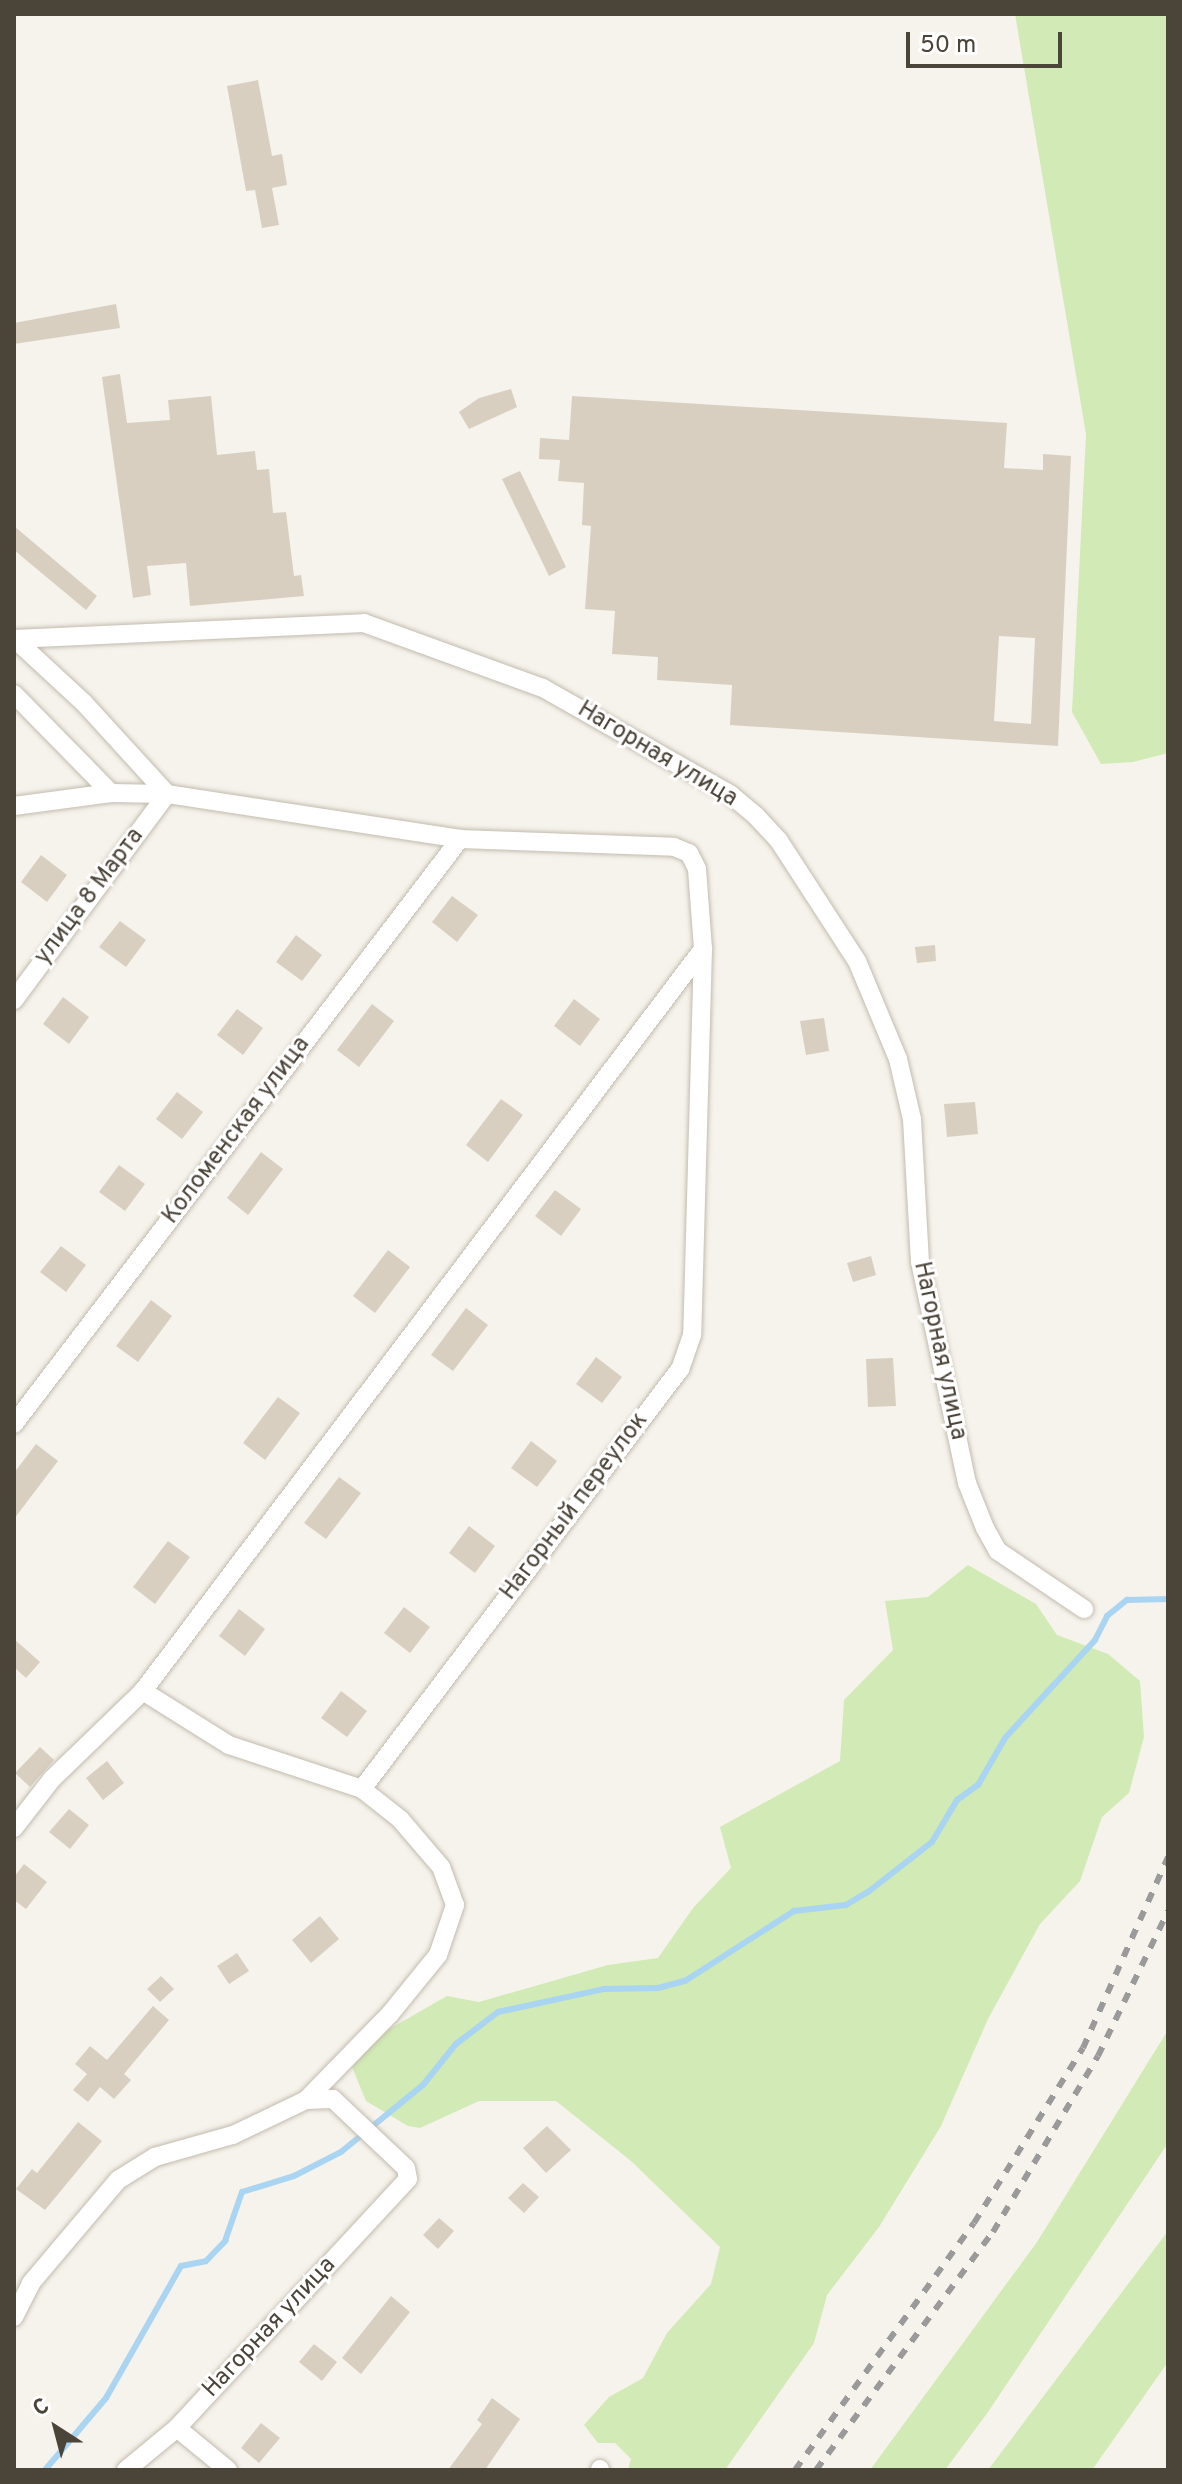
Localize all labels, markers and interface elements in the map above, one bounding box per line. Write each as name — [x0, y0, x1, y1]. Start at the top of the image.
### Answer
scale bar — [910, 16, 1066, 66]
text: 50 m — [920, 31, 976, 61]
street label: Нагорная улица — [572, 696, 742, 814]
street label: улица 8 Марта — [29, 823, 151, 971]
street label: Коломенская улица — [157, 1032, 317, 1230]
street label: Нагорная улица — [906, 1259, 972, 1443]
street label: Нагорный переулок — [495, 1407, 655, 1607]
street label: Нагорная улица — [198, 2252, 342, 2404]
north arrow — [16, 2388, 96, 2468]
text: С — [28, 2393, 55, 2423]

